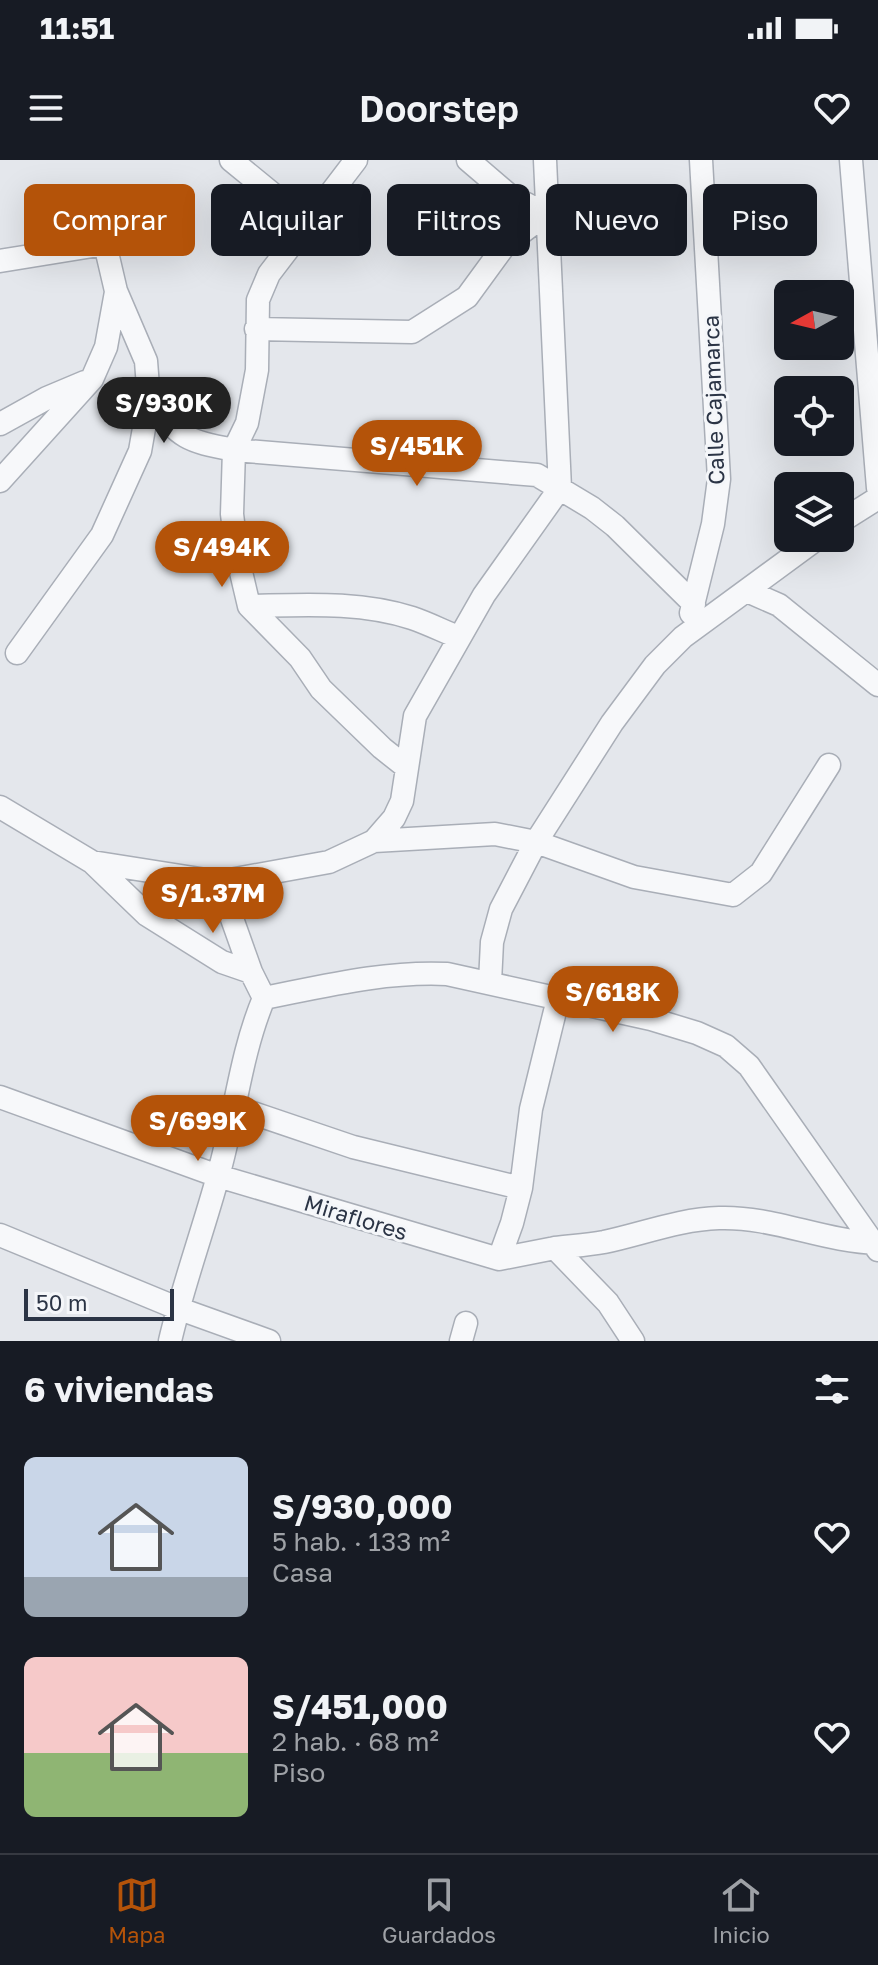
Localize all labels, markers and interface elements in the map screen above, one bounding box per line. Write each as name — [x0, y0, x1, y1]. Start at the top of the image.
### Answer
text: 11:51 — [40, 10, 114, 46]
icon: menu — [24, 86, 68, 130]
icon: heart — [810, 86, 854, 130]
text: Doorstep — [359, 87, 519, 130]
chip: Comprar — [24, 184, 195, 256]
chip: Alquilar — [211, 184, 371, 256]
chip: Filtros — [387, 184, 530, 256]
chip: Nuevo — [546, 184, 687, 256]
chip: Piso — [703, 184, 817, 256]
north arrow — [774, 280, 854, 360]
map controls — [774, 280, 854, 552]
street label: Calle Cajamarca — [697, 315, 729, 485]
button: locate — [774, 376, 854, 456]
pin: S/930K — [99, 377, 229, 445]
text: S/930K — [115, 387, 213, 418]
pin: S/451K — [352, 420, 482, 488]
text: S/451K — [370, 430, 464, 461]
button: layers — [774, 472, 854, 552]
pin: S/494K — [157, 521, 287, 589]
text: S/494K — [173, 531, 271, 562]
pin: S/1.37M — [139, 867, 287, 935]
text: S/1.37M — [161, 877, 265, 908]
pin: S/618K — [548, 966, 678, 1034]
text: S/618K — [565, 976, 661, 1007]
pin: S/699K — [133, 1095, 263, 1163]
text: S/699K — [149, 1105, 247, 1136]
street label: Miraflores — [301, 1189, 411, 1245]
scale bar — [24, 1285, 174, 1321]
text: 50 m — [36, 1289, 87, 1316]
icon: filters — [810, 1367, 854, 1411]
text: 6 viviendas — [24, 1369, 214, 1409]
text: S/930,000 — [272, 1486, 453, 1526]
icon: home — [88, 1489, 184, 1585]
icon: heart — [810, 1515, 854, 1559]
text: 5 hab. · 133 m² — [272, 1526, 450, 1557]
text: Casa — [272, 1557, 333, 1588]
text: S/451,000 — [272, 1686, 448, 1726]
icon: home — [88, 1689, 184, 1785]
icon: heart — [810, 1715, 854, 1759]
text: 2 hab. · 68 m² — [272, 1726, 439, 1757]
text: Piso — [272, 1757, 325, 1788]
tab: Mapa — [108, 1873, 166, 1948]
tab: Guardados — [382, 1873, 496, 1948]
tab: Inicio — [712, 1873, 770, 1948]

